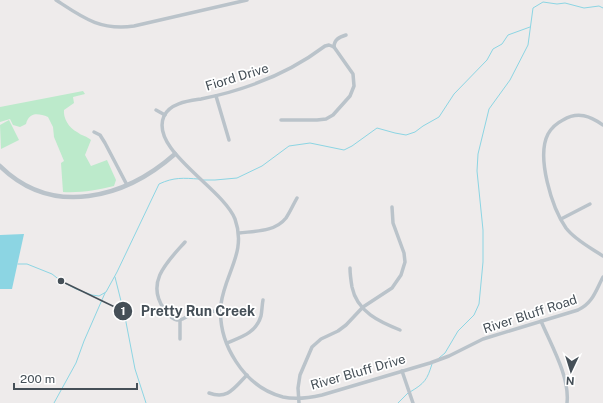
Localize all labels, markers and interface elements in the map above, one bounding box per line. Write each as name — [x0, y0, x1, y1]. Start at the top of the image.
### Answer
street label: Fiord Drive — [204, 60, 270, 94]
street label: River Bluff Road — [481, 292, 579, 336]
callout: Pretty Run Creek — [113, 298, 263, 324]
text: Pretty Run Creek — [141, 303, 255, 319]
text: 1 — [120, 304, 126, 318]
street label: River Bluff Drive — [309, 351, 407, 393]
north arrow — [551, 351, 591, 391]
scale bar — [14, 365, 137, 391]
text: 200 m — [20, 372, 55, 386]
text: N — [566, 375, 575, 387]

